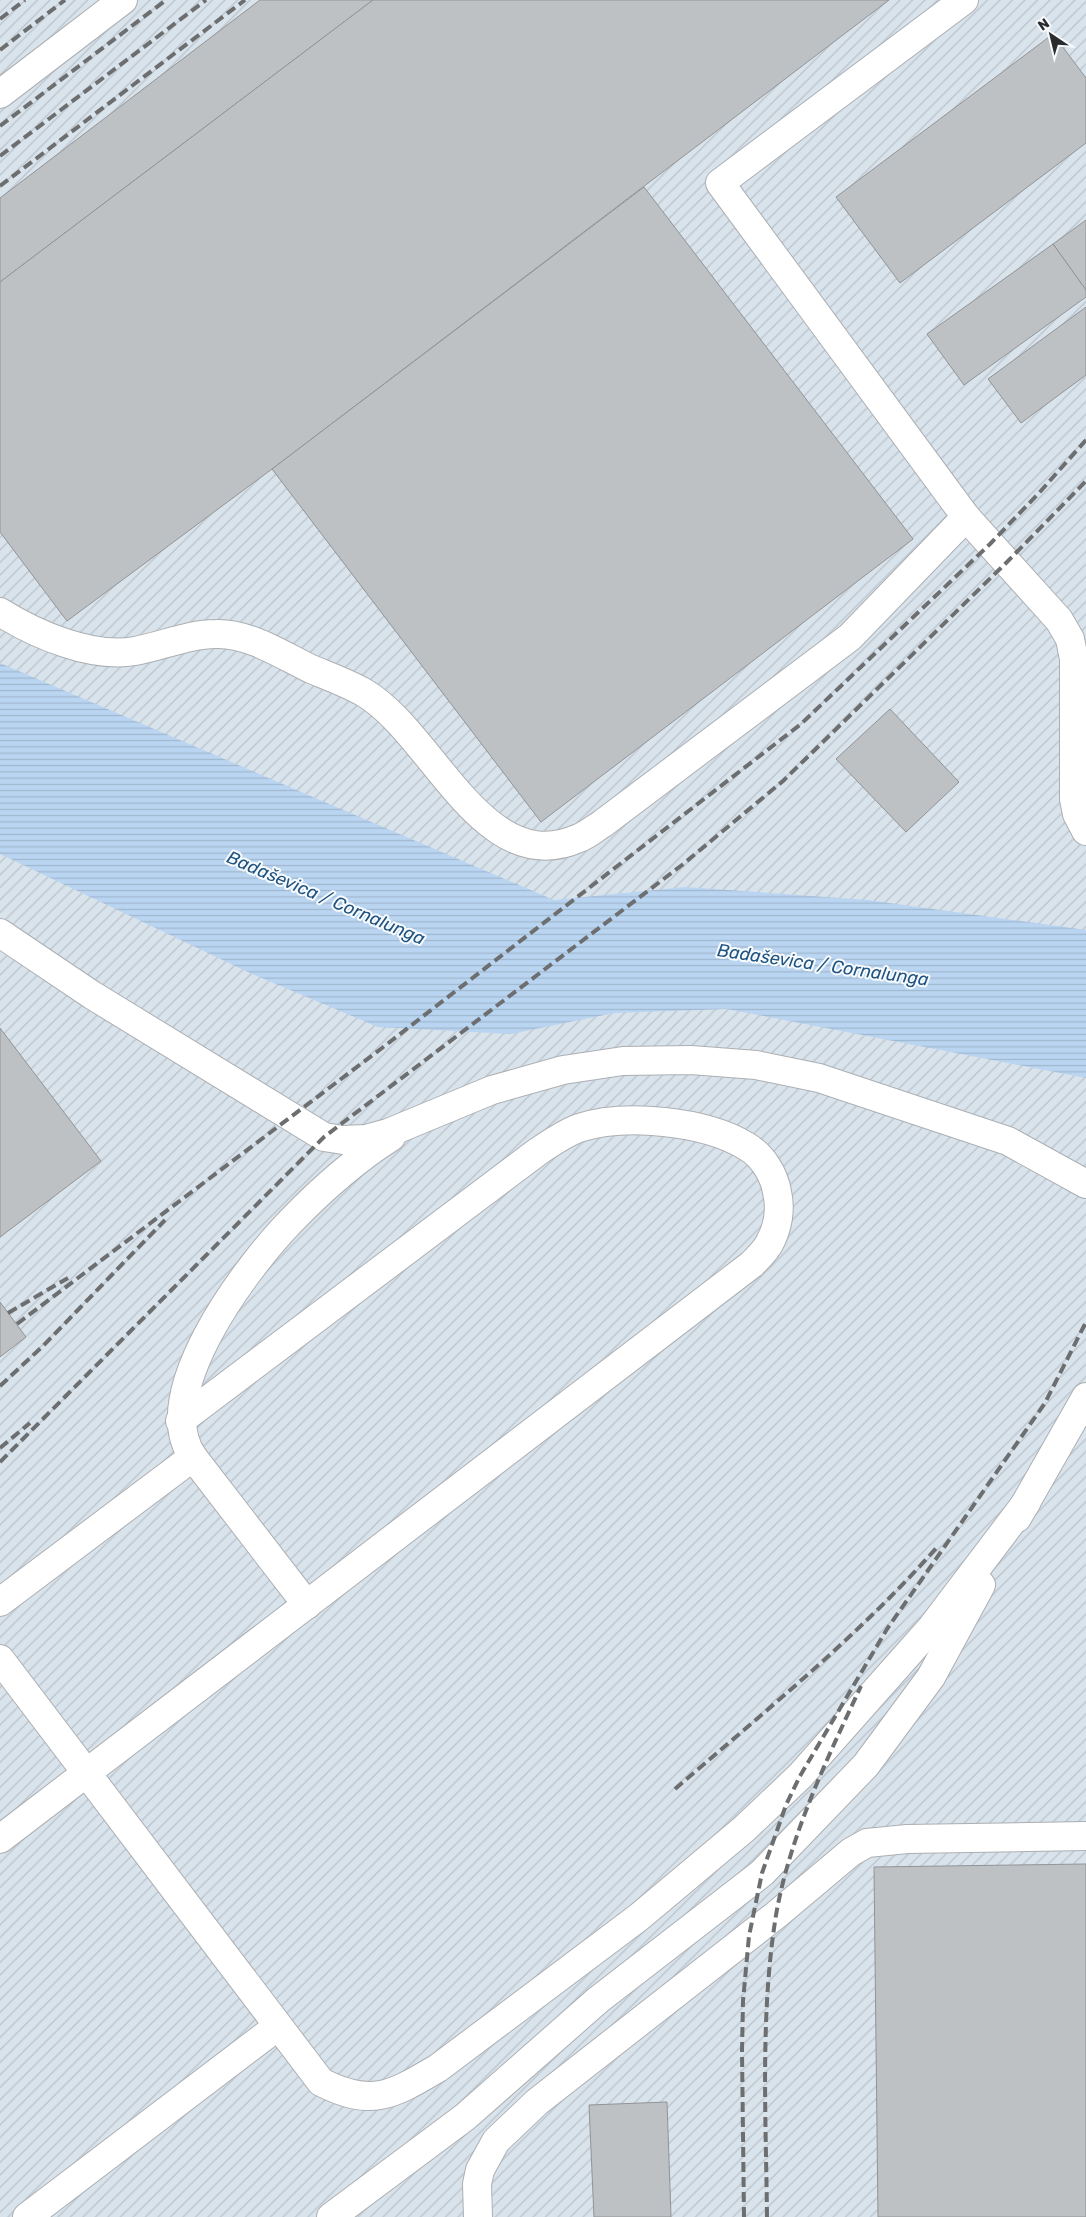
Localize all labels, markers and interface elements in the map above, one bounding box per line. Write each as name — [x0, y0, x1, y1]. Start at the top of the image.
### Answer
north arrow — [1026, 10, 1076, 60]
text: N — [1035, 15, 1053, 35]
water label: Badaševica / Cornalunga — [224, 846, 429, 950]
water label: Badaševica / Cornalunga — [716, 939, 931, 991]

